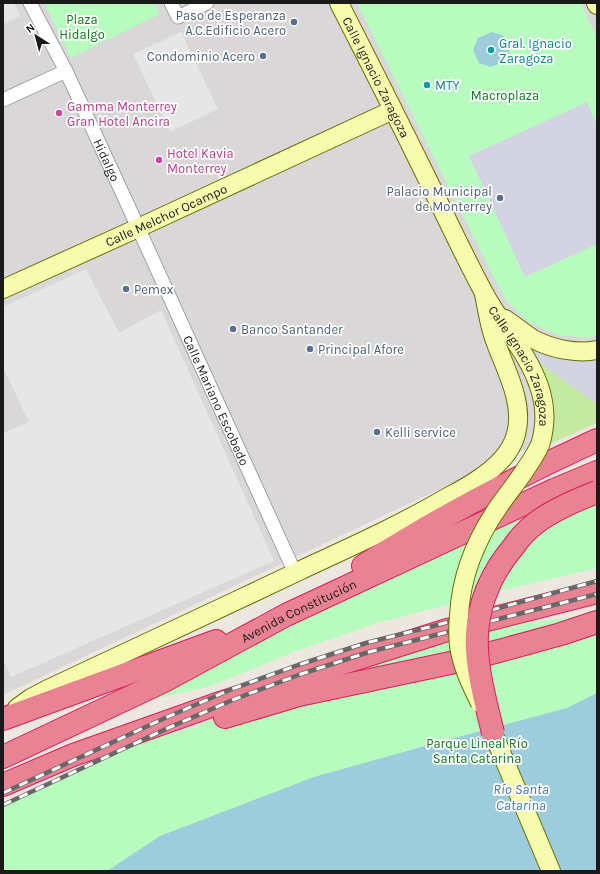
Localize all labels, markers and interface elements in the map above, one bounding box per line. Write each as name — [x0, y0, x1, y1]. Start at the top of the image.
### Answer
place label: Paso de Esperanza A.C.Edificio Acero — [176, 8, 286, 38]
park label: Plaza Hidalgo — [59, 12, 105, 42]
street label: Calle Ignacio Zaragoza — [340, 14, 413, 140]
north arrow — [16, 16, 56, 56]
marker: Paso de Esperanza A.C.Edificio Acero — [289, 17, 299, 27]
text: N — [23, 21, 37, 36]
place label: Gral. Ignacio Zaragoza — [499, 36, 572, 66]
marker: Gral. Ignacio Zaragoza — [486, 45, 496, 55]
place label: Condominio Acero — [147, 49, 255, 64]
marker: Condominio Acero — [258, 51, 268, 61]
place label: MTY — [435, 78, 460, 93]
marker: MTY — [422, 80, 432, 90]
park label: Macroplaza — [471, 88, 539, 103]
place label: Gamma Monterrey Gran Hotel Ancira — [67, 99, 177, 129]
marker: Gamma Monterrey Gran Hotel Ancira — [54, 108, 64, 118]
street label: Hidalgo — [91, 136, 123, 184]
place label: Hotel Kavia Monterrey — [167, 146, 234, 176]
marker: Hotel Kavia Monterrey — [154, 155, 164, 165]
street label: Calle Melchor Ocampo — [103, 180, 229, 249]
place label: Palacio Municipal de Monterrey — [386, 184, 492, 214]
marker: Palacio Municipal de Monterrey — [495, 193, 505, 203]
place label: Pemex — [134, 282, 174, 297]
marker: Pemex — [121, 284, 131, 294]
street label: Calle Ignacio Zaragoza — [486, 303, 552, 427]
place label: Banco Santander — [241, 322, 343, 337]
marker: Banco Santander — [228, 324, 238, 334]
street label: Calle Mariano Escobedo — [180, 333, 253, 468]
place label: Principal Afore — [318, 342, 404, 357]
marker: Principal Afore — [305, 344, 315, 354]
place label: Kelli service — [385, 425, 456, 440]
marker: Kelli service — [372, 427, 382, 437]
street label: Avenida Constitución — [238, 576, 359, 646]
park label: Parque Lineal Río Santa Catarina — [426, 736, 528, 766]
water label: Río Santa Catarina — [493, 781, 549, 814]

